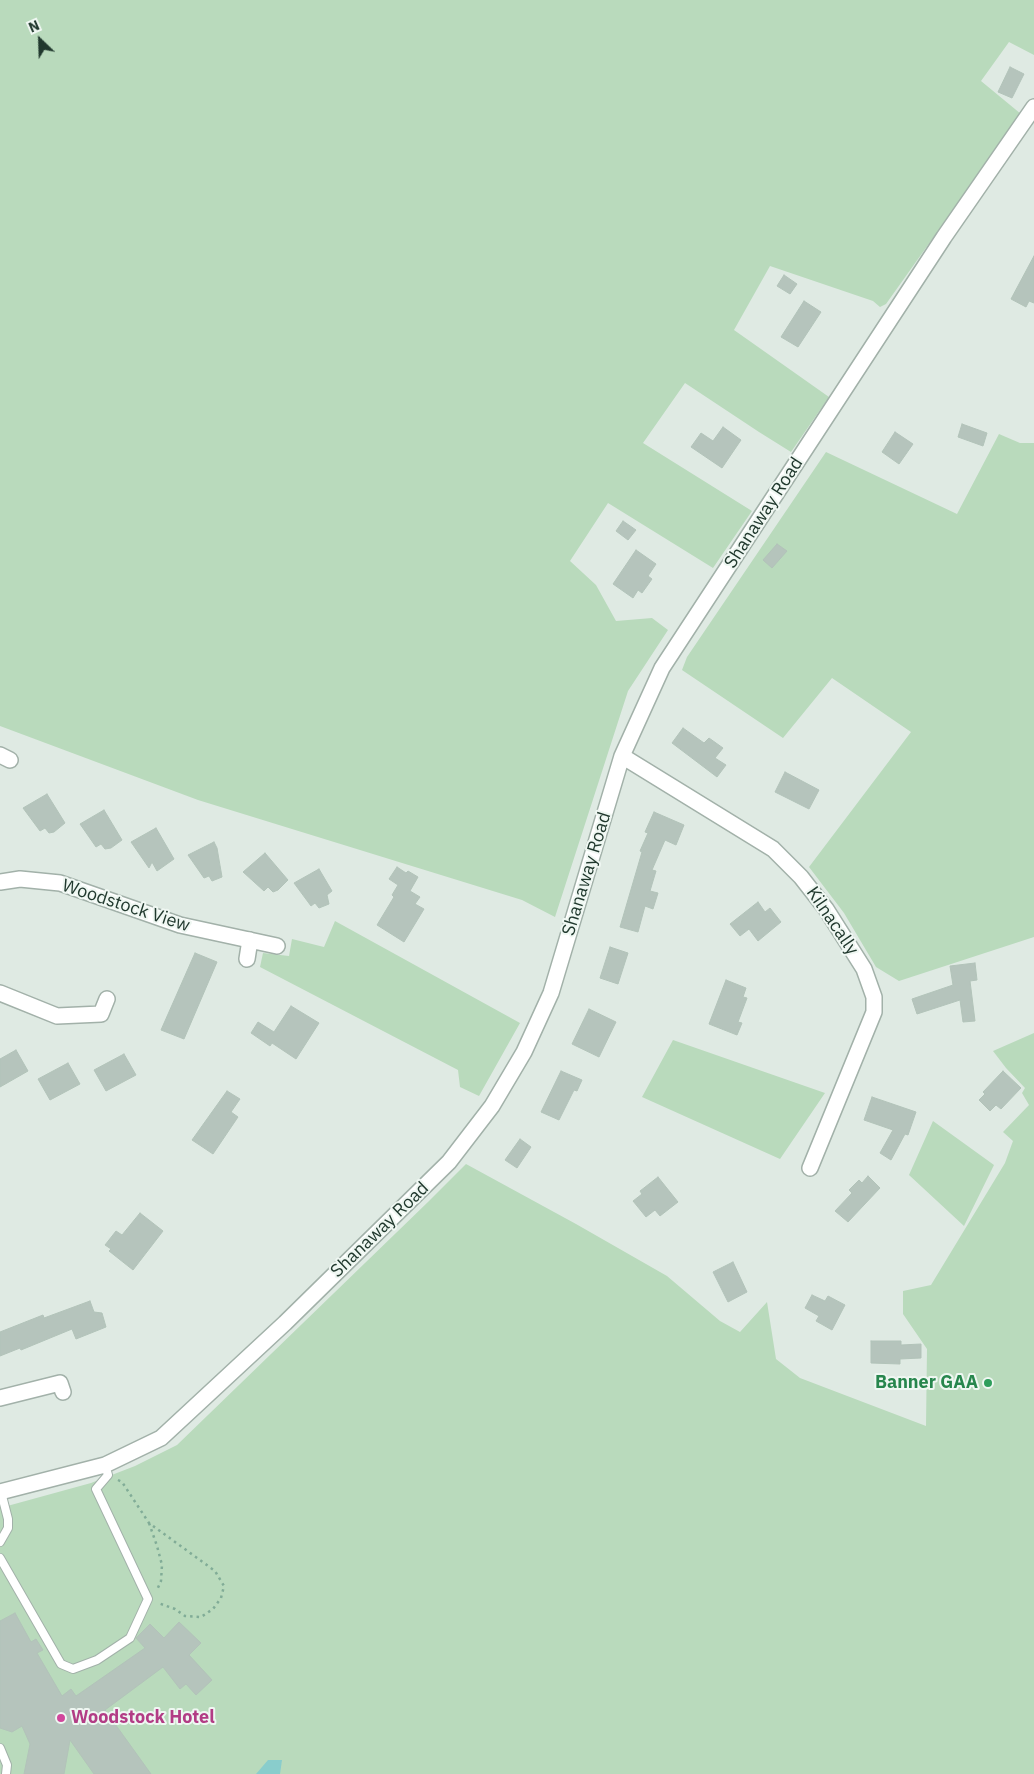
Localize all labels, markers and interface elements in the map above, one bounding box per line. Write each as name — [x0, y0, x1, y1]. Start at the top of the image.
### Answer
north arrow — [15, 15, 65, 65]
text: N — [26, 16, 42, 37]
street label: Shanaway Road — [720, 453, 808, 573]
street label: Shanaway Road — [558, 810, 616, 938]
street label: Woodstock View — [59, 875, 193, 937]
street label: Kilnacally — [801, 883, 863, 959]
street label: Shanaway Road — [327, 1178, 433, 1282]
place label: Banner GAA — [875, 1372, 978, 1394]
marker: Banner GAA — [982, 1377, 994, 1389]
place label: Woodstock Hotel — [71, 1707, 215, 1729]
marker: Woodstock Hotel — [55, 1712, 67, 1724]

